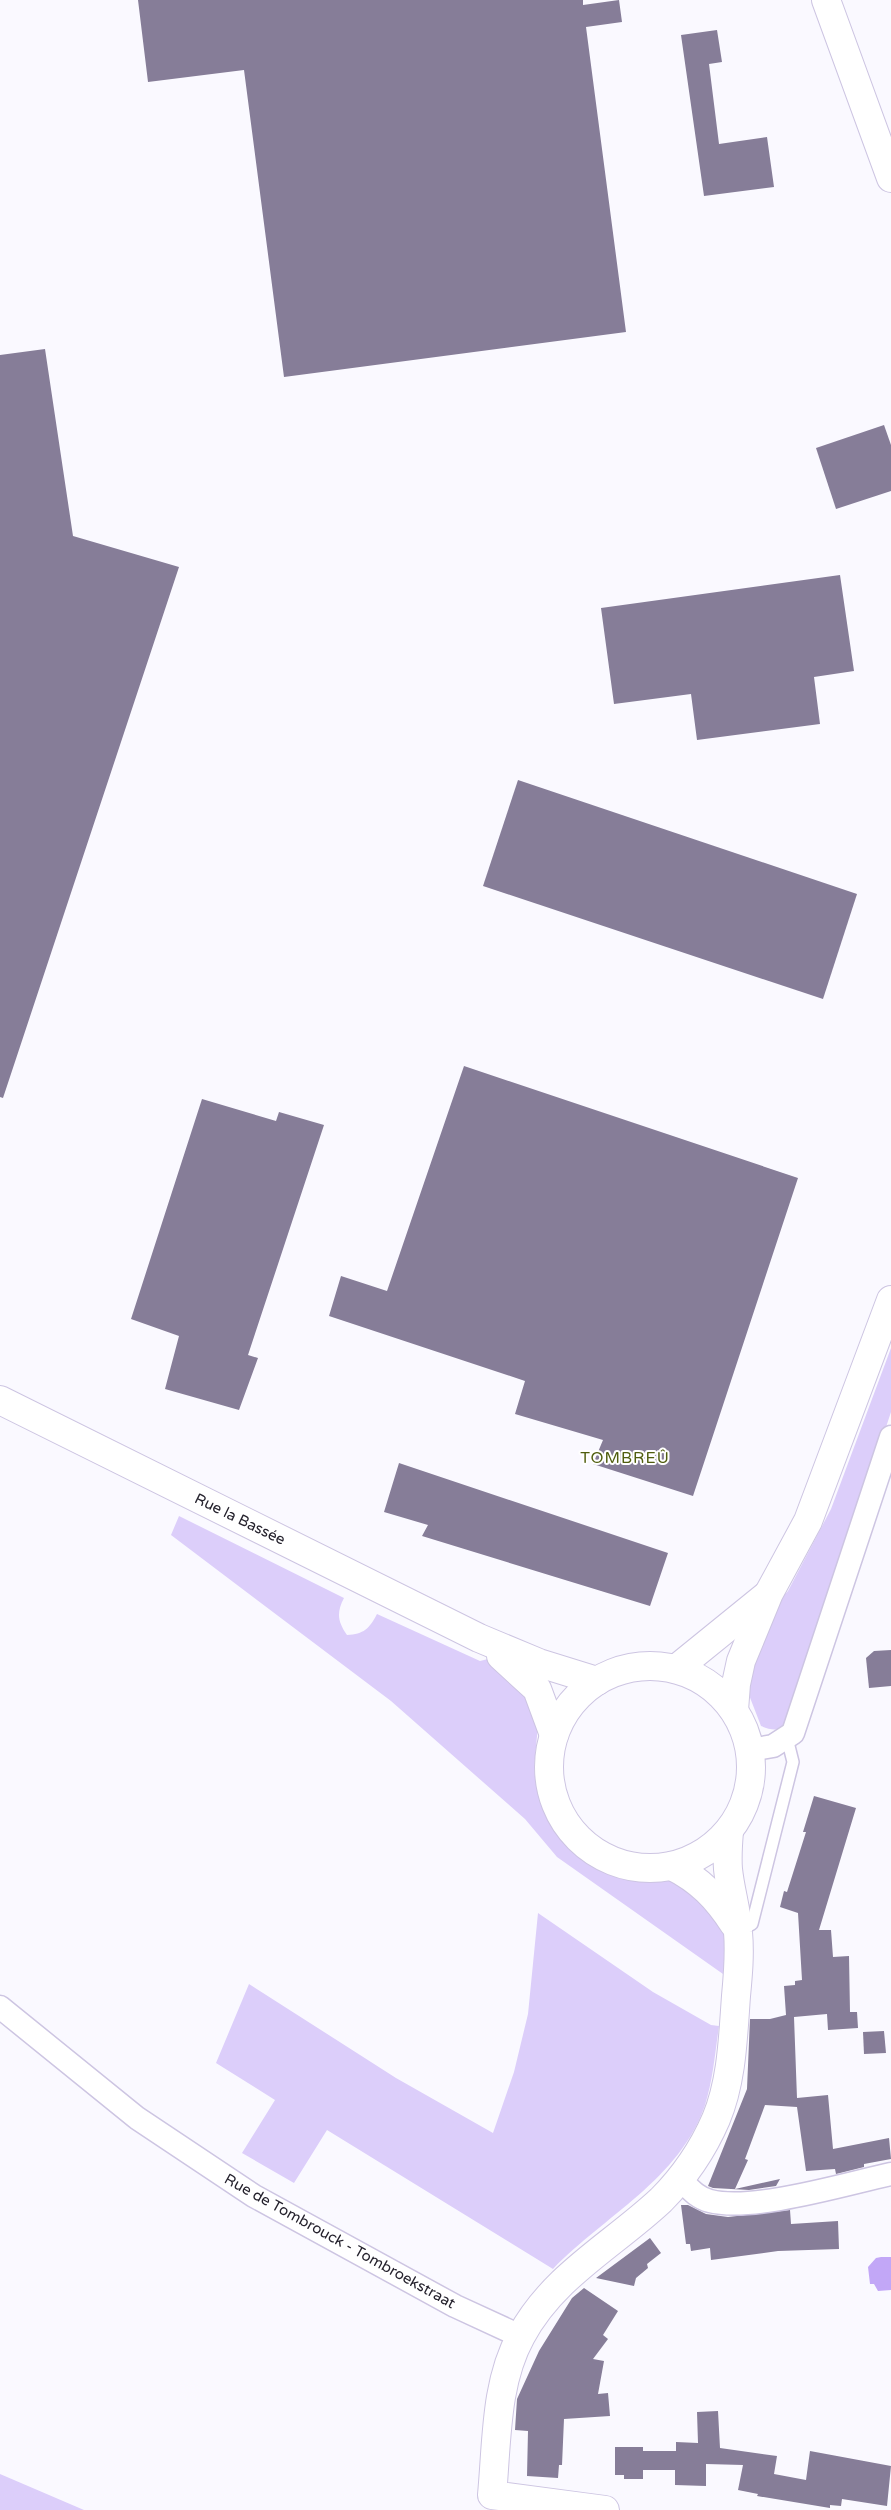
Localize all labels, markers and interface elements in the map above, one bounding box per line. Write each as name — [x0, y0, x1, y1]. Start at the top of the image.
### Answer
district label: TOMBREÛ — [580, 1448, 670, 1468]
street label: Rue la Bassée — [192, 1489, 288, 1549]
street label: Rue de Tombrouck - Tombroekstraat — [221, 2170, 459, 2312]

